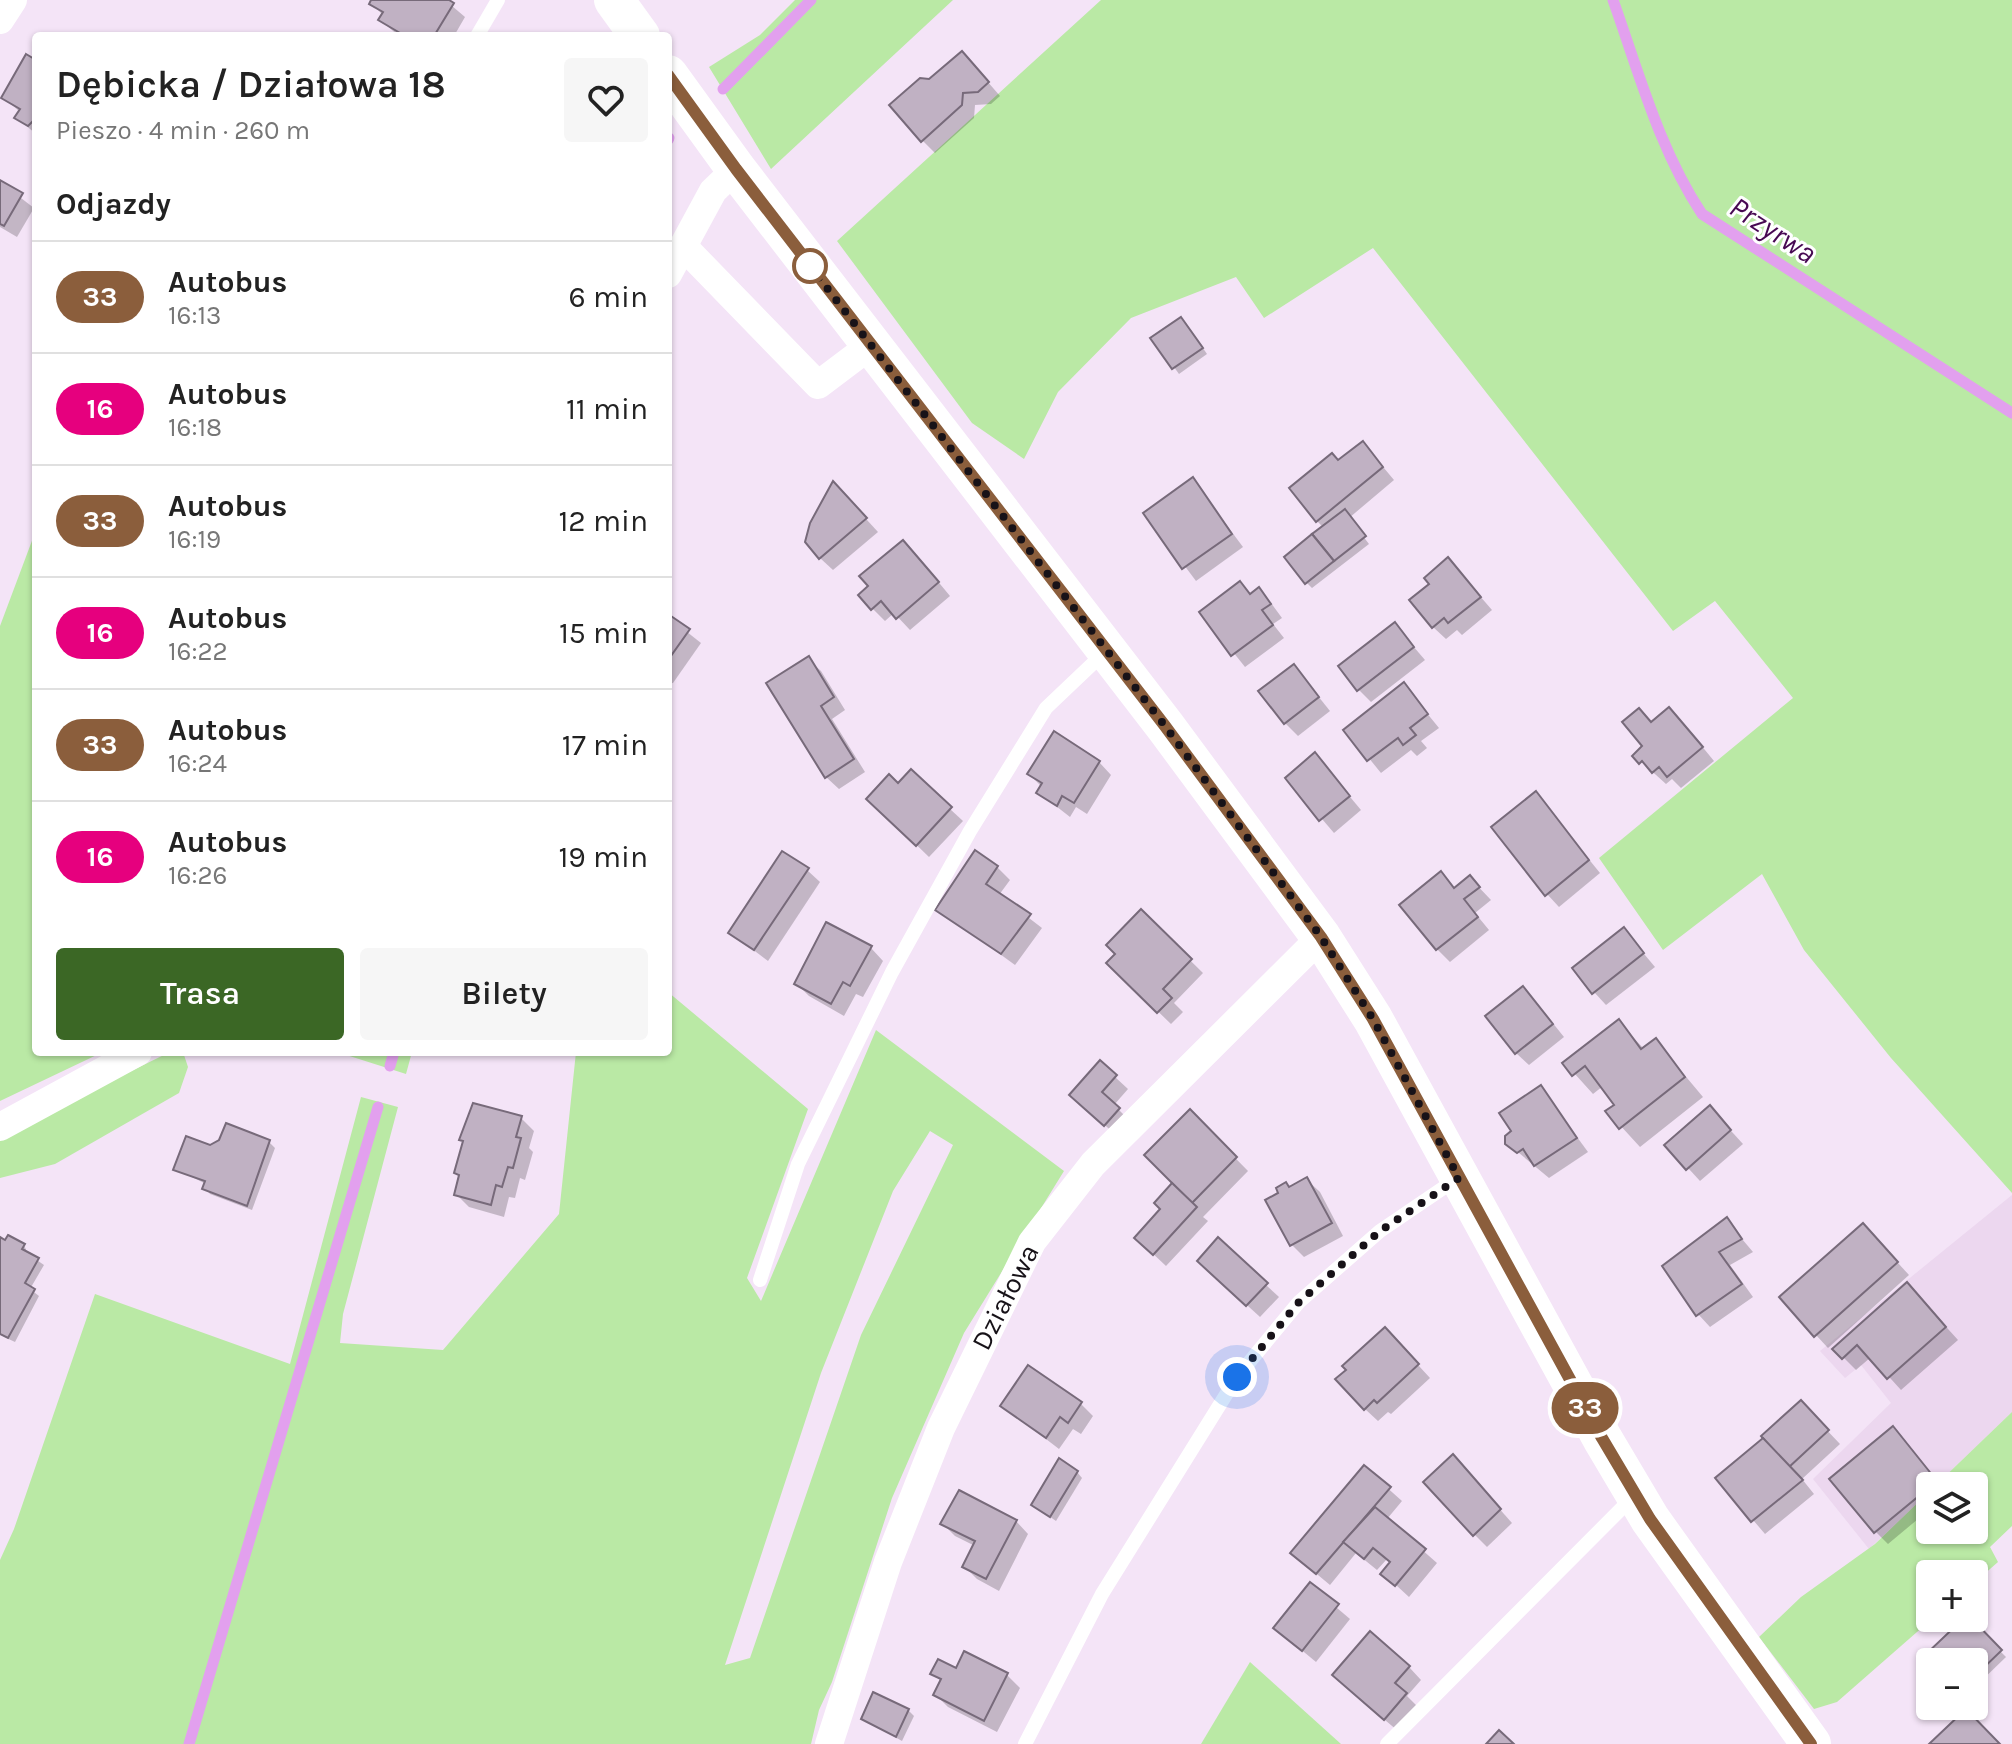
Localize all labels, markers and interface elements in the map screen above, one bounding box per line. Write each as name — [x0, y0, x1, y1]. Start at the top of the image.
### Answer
button: heart — [564, 58, 648, 142]
text: Dębicka / Działowa 18 — [56, 62, 446, 107]
text: Pieszo · 4 min · 260 m — [56, 115, 310, 146]
text: Odjazdy — [56, 186, 171, 222]
water label: Przyrwa — [1723, 189, 1823, 271]
unlabelled marker — [793, 249, 827, 283]
text: Autobus — [168, 264, 287, 300]
text: 6 min — [569, 279, 648, 315]
text: 33 — [83, 280, 117, 313]
text: 16:13 — [168, 300, 221, 331]
text: Autobus — [168, 376, 287, 412]
text: 11 min — [566, 391, 648, 427]
text: 16 — [87, 392, 113, 425]
text: 16:18 — [168, 412, 222, 443]
text: Autobus — [168, 488, 287, 524]
text: 12 min — [558, 503, 648, 539]
text: 33 — [83, 504, 117, 537]
text: 16:19 — [168, 524, 221, 555]
text: Autobus — [168, 600, 287, 636]
text: 15 min — [559, 615, 648, 651]
text: 16 — [87, 616, 113, 649]
text: 16:22 — [168, 636, 228, 667]
text: Autobus — [168, 712, 287, 748]
text: 17 min — [562, 727, 648, 763]
text: 33 — [83, 728, 117, 761]
text: 16:24 — [168, 748, 227, 779]
text: Autobus — [168, 824, 287, 860]
text: 19 min — [558, 839, 648, 875]
text: 16 — [87, 840, 113, 873]
text: 16:26 — [168, 860, 227, 891]
button: Trasa — [56, 948, 344, 1040]
button: Bilety — [360, 948, 648, 1040]
street label: Działowa — [964, 1239, 1046, 1355]
your location — [1217, 1357, 1257, 1397]
line badge: 33 — [1549, 1382, 1621, 1434]
text: 33 — [1568, 1391, 1602, 1424]
map controls — [1916, 1472, 1988, 1720]
button: layers — [1916, 1472, 1988, 1544]
button: + — [1916, 1560, 1988, 1632]
button: − — [1916, 1648, 1988, 1720]

